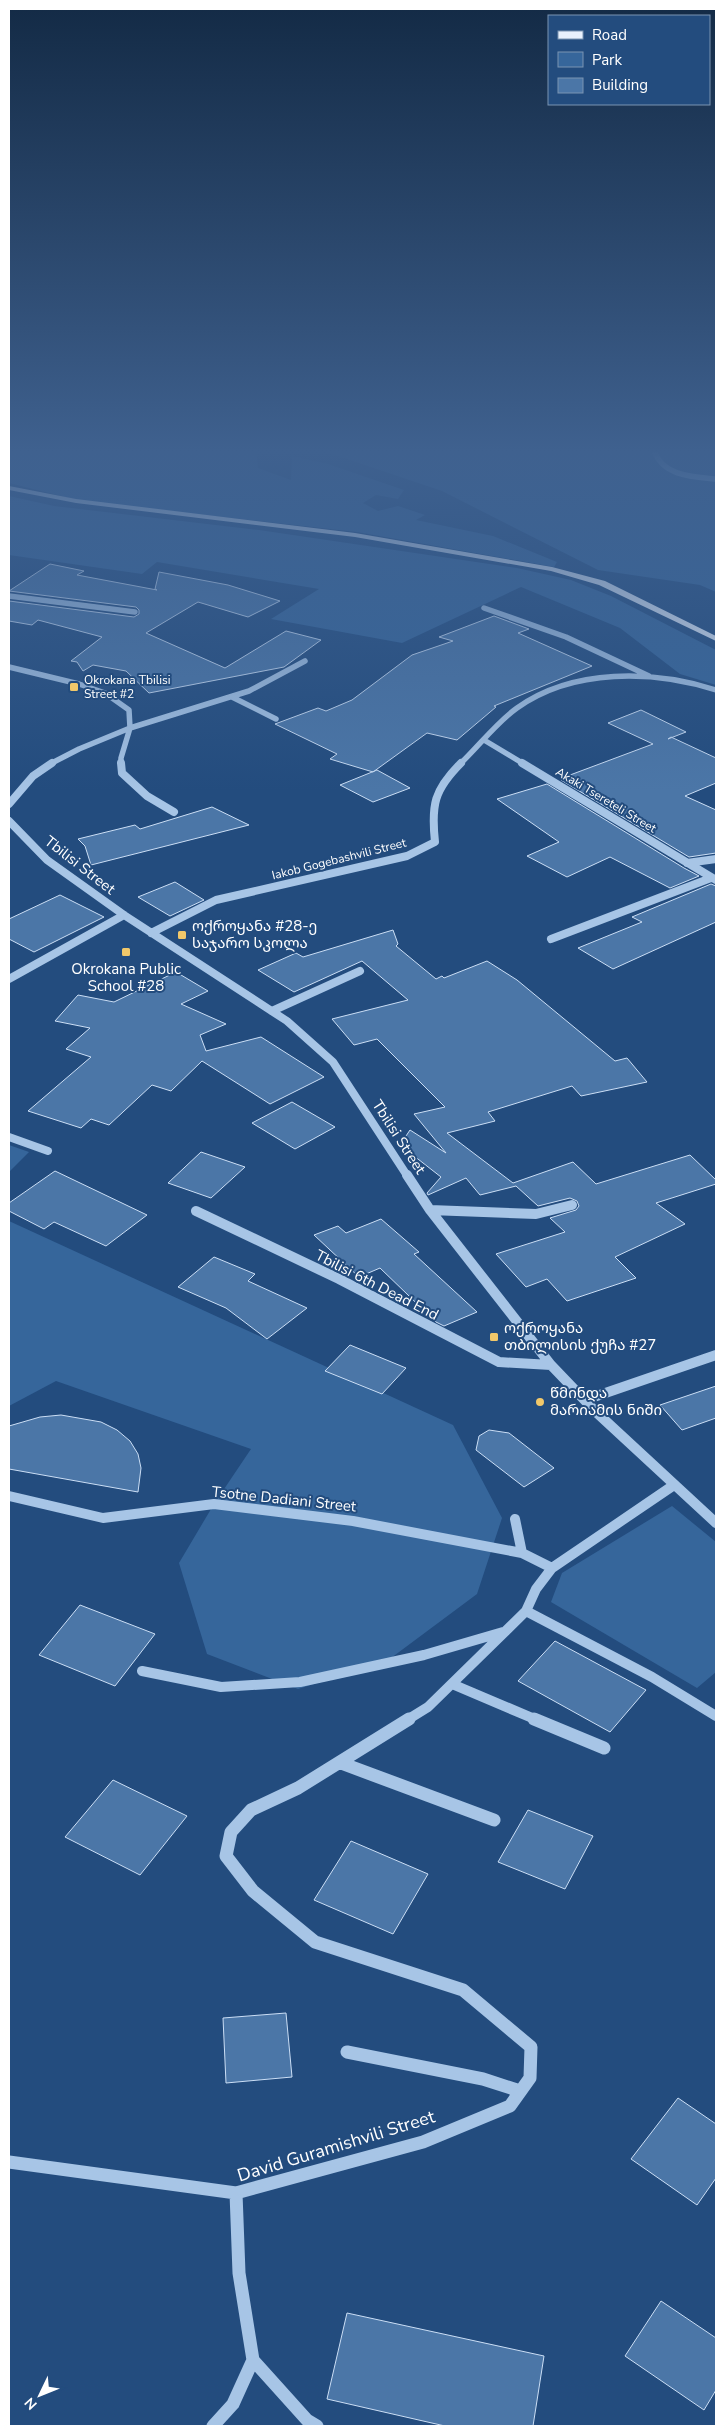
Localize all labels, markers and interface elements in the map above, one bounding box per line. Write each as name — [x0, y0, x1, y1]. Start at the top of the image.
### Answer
legend — [548, 15, 710, 105]
text: Road — [592, 25, 627, 45]
text: Park — [592, 50, 622, 70]
text: Building — [592, 75, 648, 95]
place label: Okrokana Tbilisi Street #2 — [84, 672, 171, 702]
marker: Okrokana Tbilisi Street #2 — [68, 681, 80, 693]
street label: Akaki Tsereteli Street — [553, 764, 660, 837]
street label: Tbilisi Street — [40, 831, 120, 899]
street label: Iakob Gogebashvili Street — [270, 834, 409, 883]
place label: ოქროყანა #28-ე საჯარო სკოლა — [192, 916, 317, 953]
marker: ოქროყანა #28-ე საჯარო სკოლა — [176, 929, 188, 941]
marker: Okrokana Public School #28 — [120, 946, 132, 958]
place label: Okrokana Public School #28 — [71, 959, 181, 996]
street label: Tbilisi Street — [368, 1096, 431, 1179]
street label: Tbilisi 6th Dead End — [312, 1245, 442, 1325]
place label: ოქროყანა თბილისის ქუჩა #27 — [504, 1318, 656, 1355]
marker: ოქროყანა თბილისის ქუჩა #27 — [488, 1331, 500, 1343]
place label: წმინდა მარიამის ნიში — [550, 1383, 662, 1420]
marker: წმინდა მარიამის ნიში — [534, 1396, 546, 1408]
street label: Tsotne Dadiani Street — [211, 1481, 358, 1517]
street label: David Guramishvili Street — [234, 2104, 438, 2188]
north arrow — [15, 2370, 65, 2420]
text: N — [20, 2393, 41, 2414]

